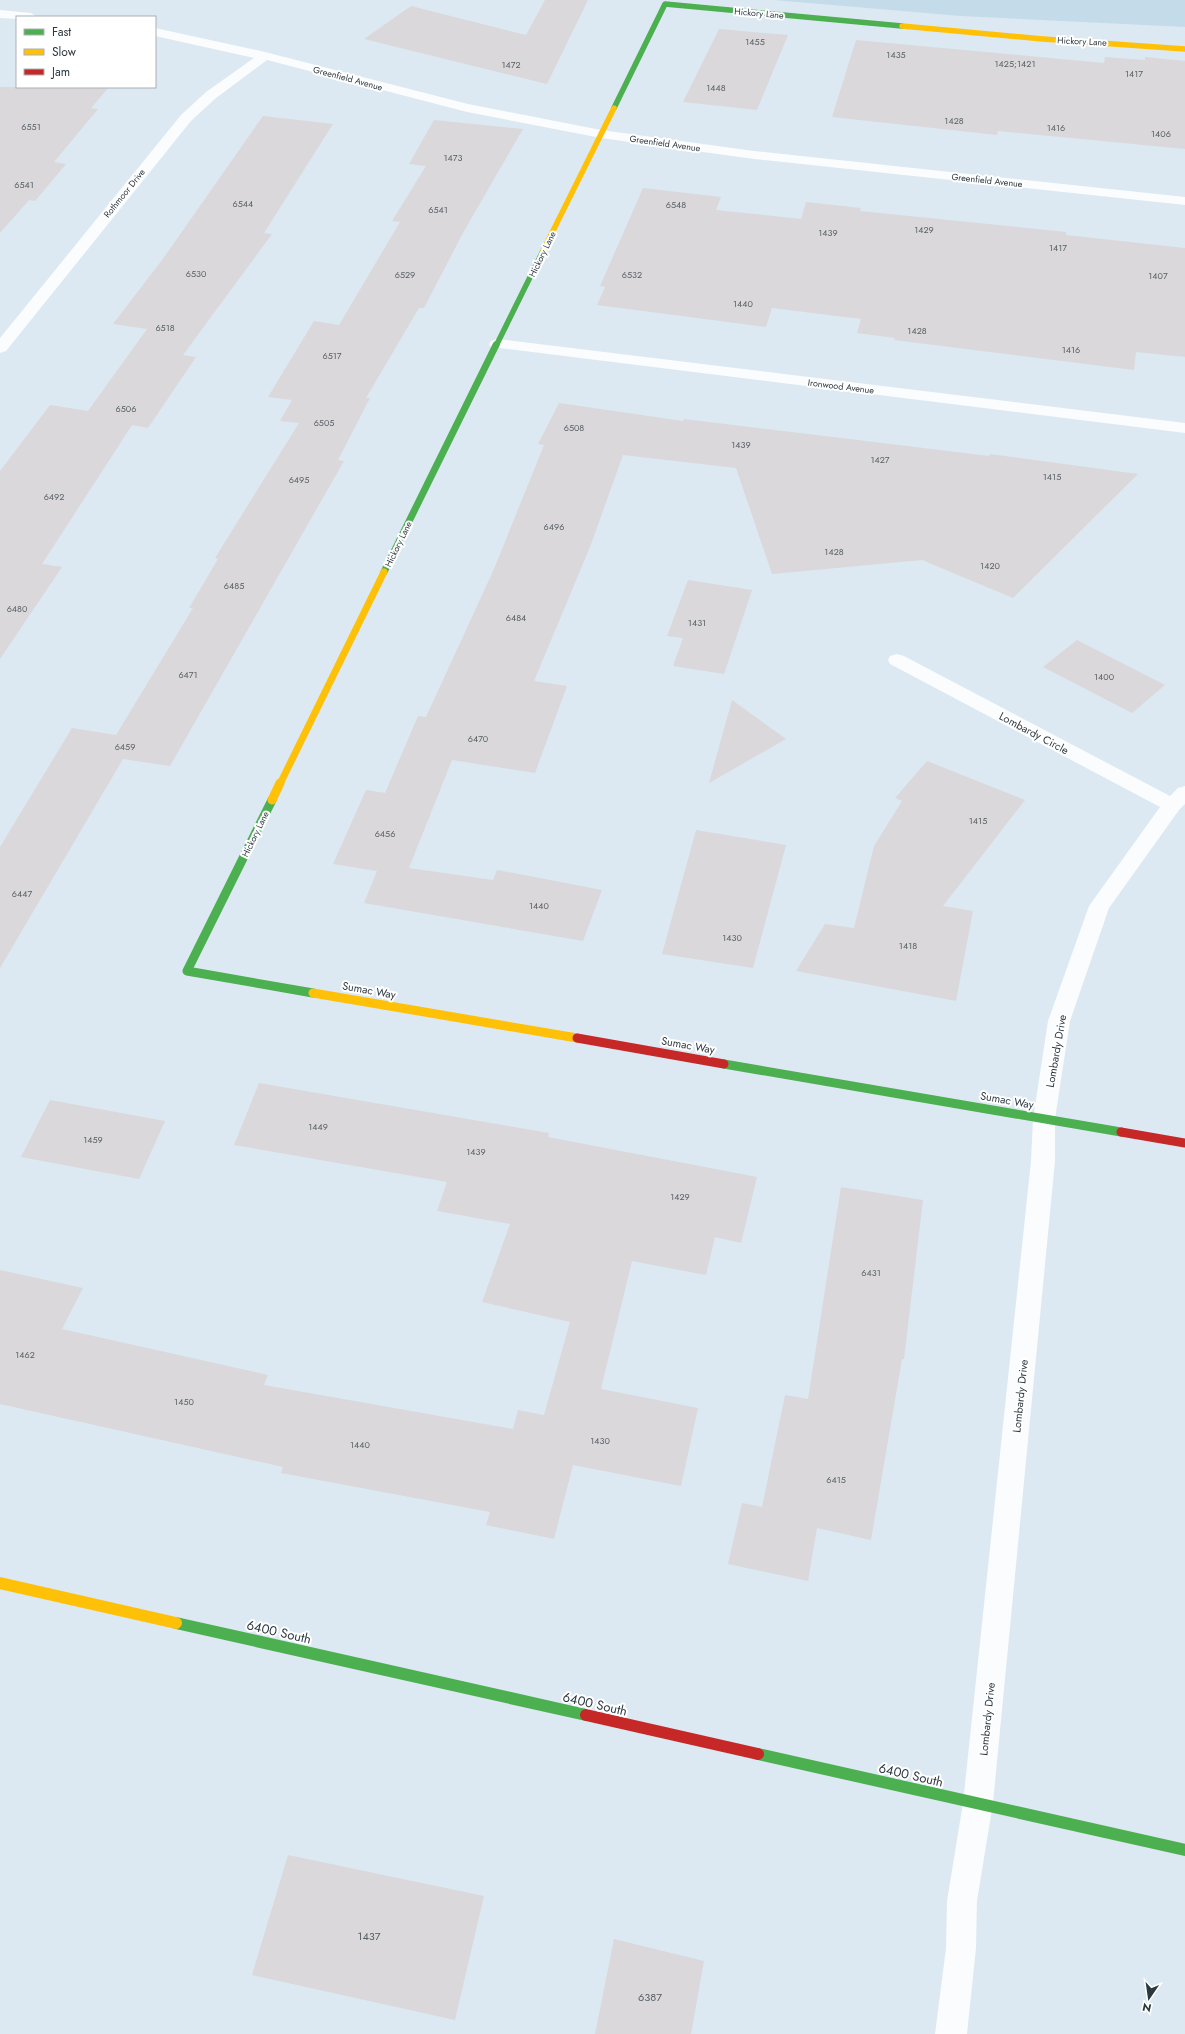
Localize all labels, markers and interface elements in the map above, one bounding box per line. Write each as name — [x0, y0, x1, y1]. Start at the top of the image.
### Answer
street label: Hickory Lane — [734, 4, 785, 22]
legend — [16, 16, 156, 88]
text: Fast — [52, 23, 71, 41]
street label: Hickory Lane — [1057, 33, 1107, 49]
house number: 1455 — [745, 35, 765, 48]
text: Slow — [52, 43, 77, 61]
house number: 1435 — [886, 48, 906, 61]
house number: 1425;1421 — [995, 57, 1035, 70]
house number: 1472 — [501, 58, 521, 71]
street label: Greenfield Avenue — [312, 62, 385, 94]
text: Jam — [50, 63, 70, 81]
house number: 1417 — [1125, 67, 1143, 80]
house number: 1448 — [706, 81, 726, 94]
house number: 1428 — [944, 114, 964, 127]
house number: 6551 — [21, 120, 41, 133]
house number: 1416 — [1047, 121, 1065, 134]
house number: 1406 — [1151, 127, 1171, 140]
street label: Greenfield Avenue — [629, 132, 702, 154]
house number: 1473 — [444, 151, 463, 164]
street label: Rothmoor Drive — [100, 166, 148, 220]
street label: Greenfield Avenue — [951, 170, 1024, 190]
house number: 6541 — [14, 178, 34, 191]
house number: 6544 — [233, 197, 253, 210]
house number: 6548 — [666, 198, 686, 211]
house number: 6541 — [428, 203, 448, 216]
house number: 1429 — [914, 223, 934, 236]
house number: 1439 — [818, 226, 838, 239]
street label: Hickory Lane — [525, 229, 559, 279]
house number: 1417 — [1049, 241, 1067, 254]
house number: 6530 — [186, 267, 207, 280]
house number: 6529 — [395, 268, 415, 281]
house number: 6532 — [622, 268, 642, 281]
house number: 1407 — [1148, 269, 1168, 282]
house number: 1440 — [733, 297, 754, 310]
house number: 6518 — [155, 321, 175, 334]
house number: 1428 — [907, 324, 927, 337]
house number: 1416 — [1062, 343, 1080, 356]
house number: 6517 — [322, 349, 342, 362]
street label: Ironwood Avenue — [807, 376, 875, 397]
house number: 6506 — [116, 402, 136, 415]
house number: 6505 — [314, 416, 334, 429]
house number: 6508 — [564, 421, 584, 434]
house number: 1439 — [731, 438, 751, 451]
house number: 1427 — [870, 453, 890, 466]
house number: 1415 — [1043, 470, 1061, 483]
house number: 6495 — [289, 473, 309, 486]
house number: 6492 — [44, 490, 64, 503]
street label: Hickory Lane — [381, 519, 415, 569]
house number: 6496 — [544, 520, 564, 533]
house number: 1428 — [824, 545, 844, 558]
house number: 1420 — [980, 559, 1001, 572]
house number: 6485 — [224, 579, 244, 592]
house number: 6480 — [7, 602, 28, 615]
house number: 6484 — [506, 611, 526, 624]
house number: 1431 — [688, 616, 706, 629]
house number: 6471 — [178, 668, 198, 681]
house number: 1400 — [1094, 670, 1115, 683]
street label: Lombardy Circle — [996, 708, 1072, 758]
house number: 6470 — [468, 732, 489, 745]
house number: 6459 — [115, 740, 135, 753]
street label: Hickory Lane — [238, 809, 272, 859]
house number: 1415 — [969, 814, 987, 827]
house number: 6456 — [375, 827, 395, 840]
house number: 6447 — [12, 887, 32, 900]
house number: 1440 — [529, 899, 550, 912]
house number: 1430 — [722, 931, 742, 944]
house number: 1418 — [899, 939, 917, 952]
street label: Sumac Way — [341, 977, 397, 1003]
street label: Lombardy Drive — [1042, 1013, 1070, 1089]
street label: Sumac Way — [660, 1032, 716, 1058]
street label: Sumac Way — [979, 1087, 1035, 1113]
house number: 1449 — [308, 1120, 328, 1133]
house number: 1459 — [83, 1133, 103, 1146]
house number: 1439 — [466, 1145, 486, 1158]
house number: 1429 — [670, 1190, 690, 1203]
house number: 6431 — [861, 1266, 881, 1279]
house number: 1462 — [15, 1348, 35, 1361]
street label: Lombardy Drive — [1008, 1358, 1032, 1434]
house number: 1450 — [174, 1395, 194, 1408]
house number: 1430 — [590, 1434, 610, 1447]
house number: 1440 — [350, 1438, 371, 1451]
house number: 6415 — [826, 1473, 846, 1486]
street label: 6400 South — [245, 1615, 313, 1649]
street label: Lombardy Drive — [975, 1681, 999, 1757]
street label: 6400 South — [561, 1687, 629, 1721]
street label: 6400 South — [877, 1758, 945, 1792]
house number: 1437 — [358, 1928, 381, 1944]
north arrow — [1129, 1978, 1169, 2018]
house number: 6387 — [638, 1989, 662, 2005]
text: N — [1141, 1999, 1153, 2017]

